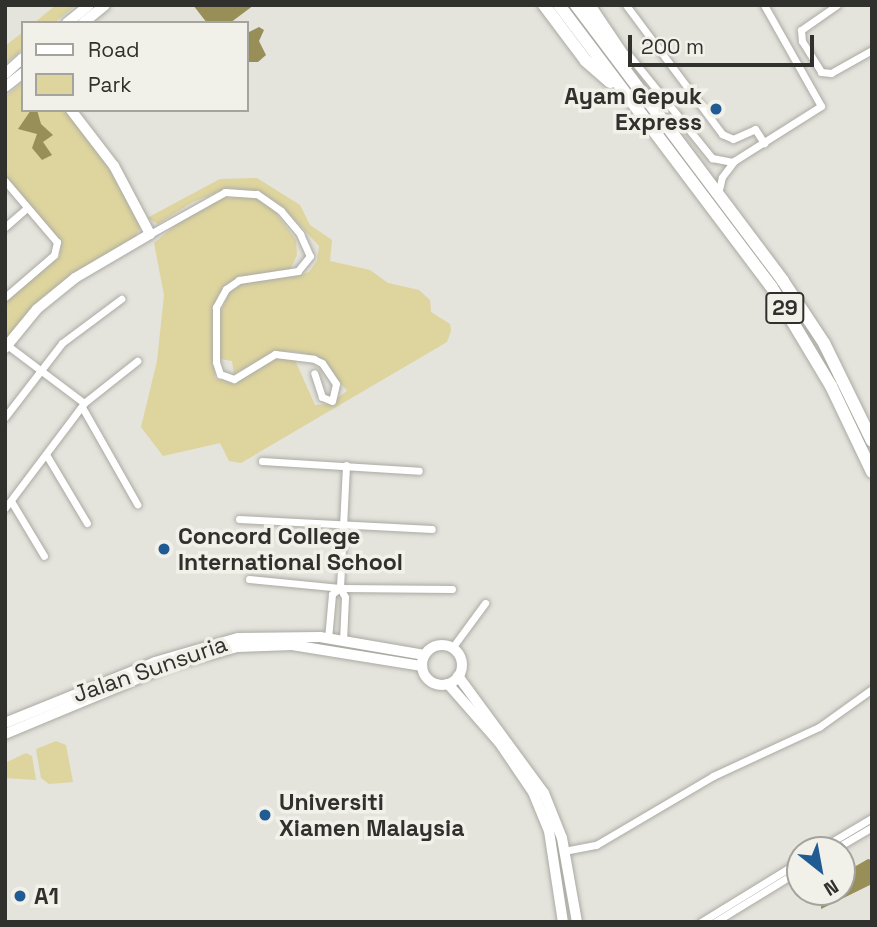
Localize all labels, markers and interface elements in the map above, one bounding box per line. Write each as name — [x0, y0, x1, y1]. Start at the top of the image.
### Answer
legend — [21, 21, 248, 112]
scale bar — [632, 21, 818, 65]
text: 200 m — [641, 33, 704, 60]
text: Road — [88, 36, 140, 63]
text: Park — [88, 71, 132, 98]
place label: Ayam Gepuk Express — [564, 82, 702, 136]
marker: Ayam Gepuk Express — [708, 101, 724, 117]
road number: 29 — [764, 290, 806, 326]
place label: Concord College International School — [178, 522, 403, 576]
marker: Concord College International School — [156, 541, 172, 557]
street label: Jalan Sunsuria — [69, 630, 231, 708]
place label: Universiti Xiamen Malaysia — [279, 788, 464, 842]
marker: Universiti Xiamen Malaysia — [257, 807, 273, 823]
north arrow — [786, 836, 856, 906]
text: N — [819, 874, 843, 902]
place label: A1 — [34, 882, 59, 910]
marker: A1 — [12, 888, 28, 904]

